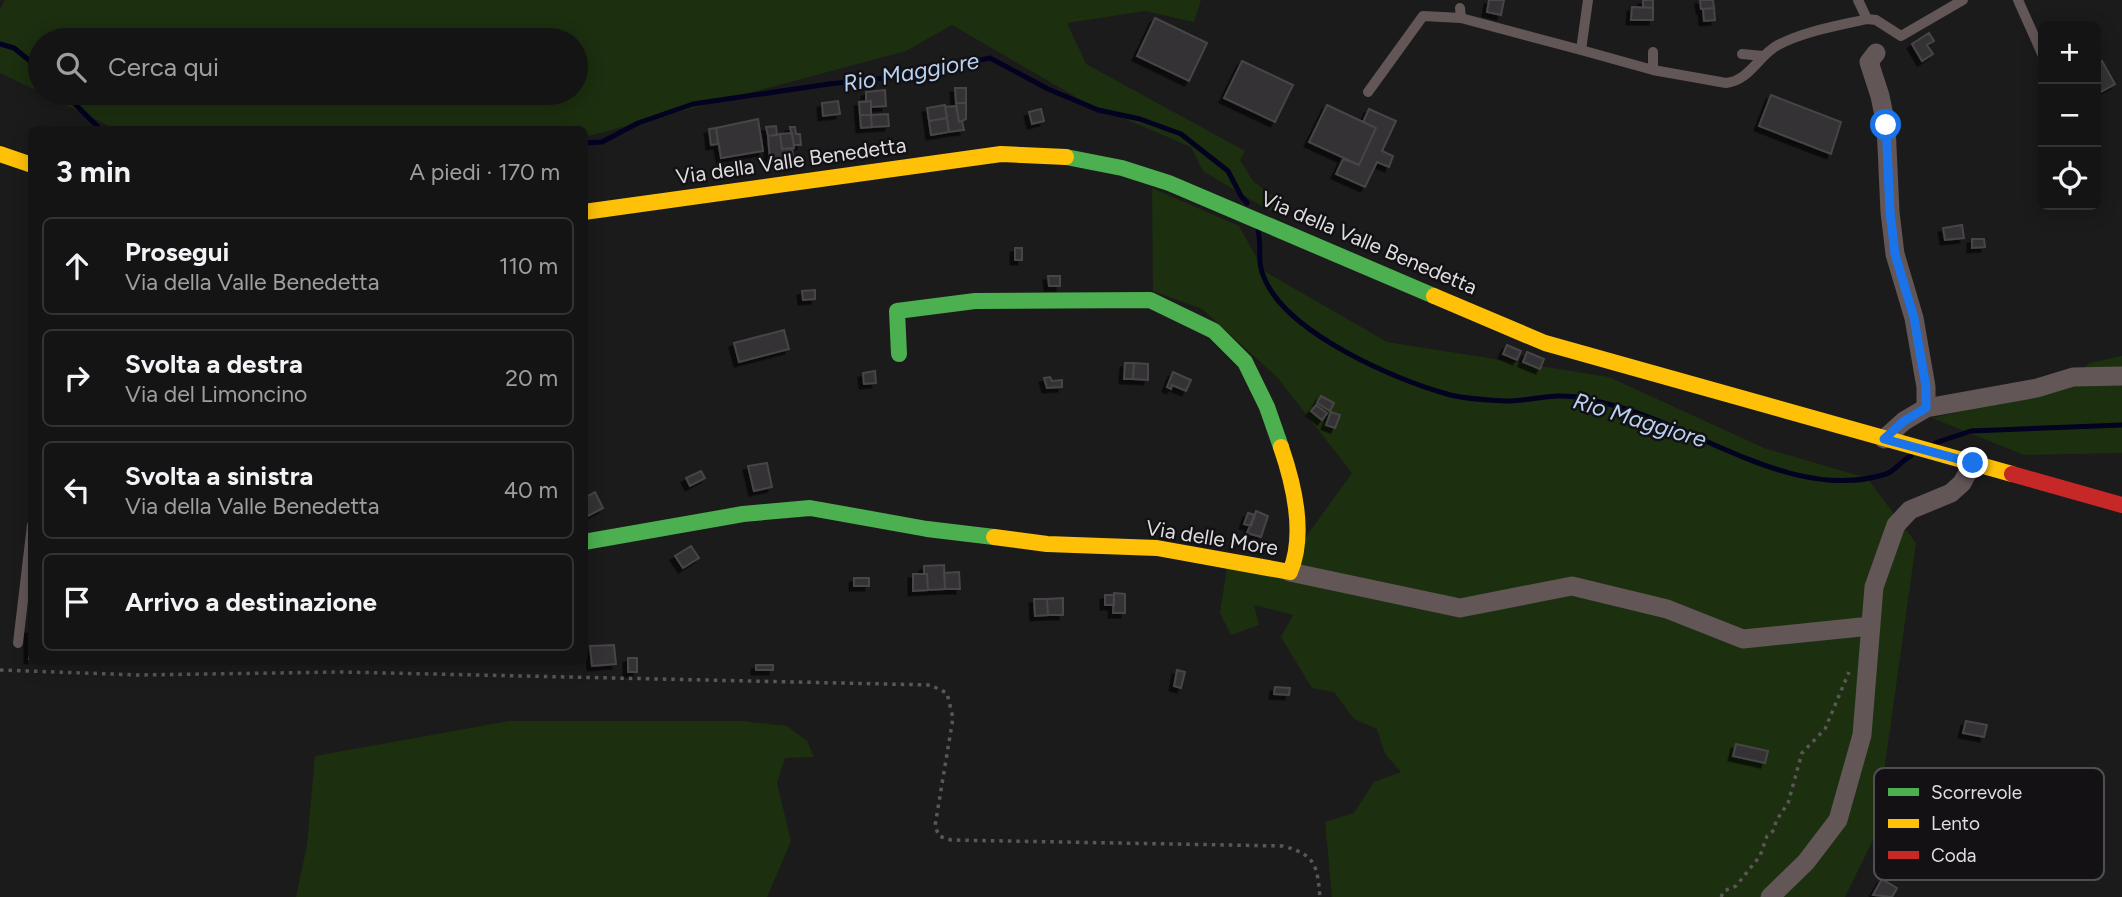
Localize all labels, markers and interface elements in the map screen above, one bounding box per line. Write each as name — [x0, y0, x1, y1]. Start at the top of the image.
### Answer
map controls — [2038, 21, 2101, 210]
button: + — [2038, 21, 2101, 84]
search box — [28, 28, 588, 105]
water label: Rio Maggiore — [841, 46, 982, 98]
icon: search — [52, 48, 90, 86]
text: Cerca qui — [108, 51, 219, 83]
button: − — [2038, 84, 2101, 147]
route start — [1870, 109, 1901, 140]
street label: Via della Valle Benedetta — [674, 132, 908, 189]
button: locate — [2038, 147, 2101, 210]
text: 3 min — [56, 153, 131, 190]
text: A piedi · 170 m — [409, 158, 560, 186]
street label: Via della Valle Benedetta — [1257, 186, 1481, 299]
text: Prosegui — [125, 236, 229, 268]
icon: ahead — [58, 247, 96, 285]
text: 110 m — [499, 252, 558, 280]
text: Via della Valle Benedetta — [125, 268, 379, 296]
text: Svolta a destra — [125, 348, 303, 380]
icon: right — [58, 359, 96, 397]
text: 20 m — [505, 364, 558, 392]
text: Via del Limoncino — [125, 380, 307, 408]
water label: Rio Maggiore — [1570, 386, 1710, 454]
route end — [1957, 447, 1988, 478]
text: Svolta a sinistra — [125, 460, 313, 492]
icon: left — [58, 471, 96, 509]
text: 40 m — [504, 476, 558, 504]
text: Via della Valle Benedetta — [125, 492, 379, 520]
street label: Via delle More — [1144, 515, 1280, 560]
icon: arrive — [58, 583, 96, 621]
text: Arrivo a destinazione — [125, 586, 377, 618]
legend — [1874, 768, 2104, 880]
text: Scorrevole — [1931, 781, 2022, 804]
text: Lento — [1931, 812, 1980, 835]
text: Coda — [1931, 844, 1977, 867]

